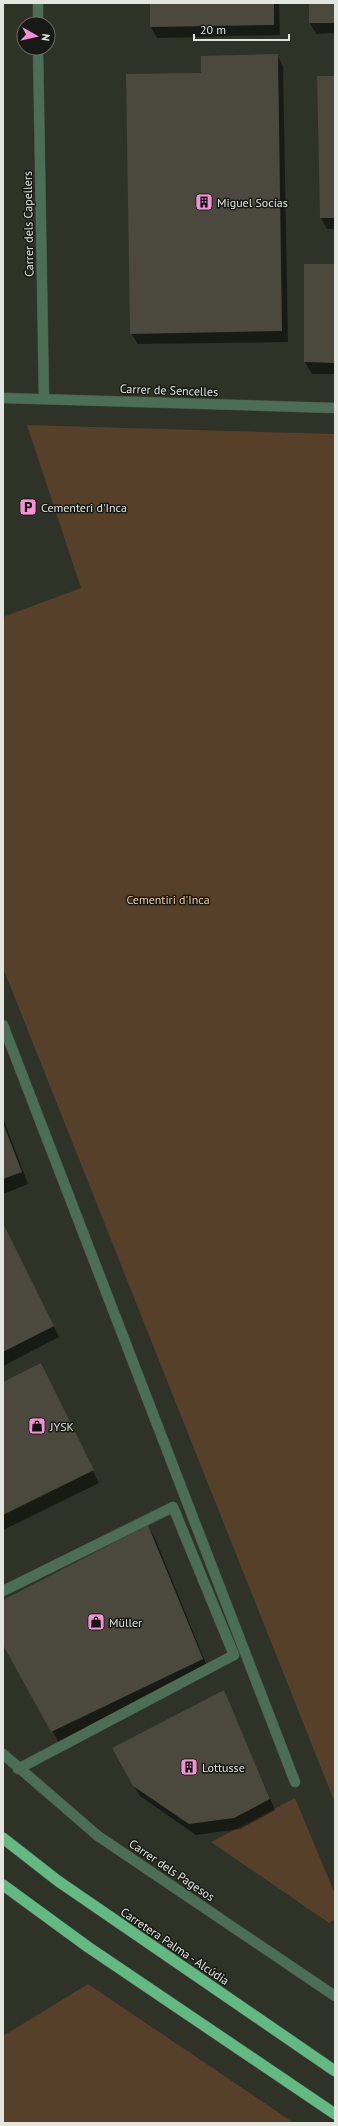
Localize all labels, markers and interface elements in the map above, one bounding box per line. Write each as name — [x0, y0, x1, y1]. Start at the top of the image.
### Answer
north arrow — [16, 16, 56, 56]
scale bar — [194, 16, 289, 42]
text: 20 m — [200, 22, 226, 37]
text: N — [38, 33, 53, 42]
street label: Carrer dels Capellers — [20, 171, 36, 277]
building icon: Miguel Socías — [194, 192, 214, 212]
place label: Miguel Socías — [217, 195, 288, 210]
street label: Carrer de Sencelles — [120, 381, 218, 399]
parking icon: Cementeri d'Inca — [18, 497, 38, 517]
place label: Cementeri d'Inca — [41, 500, 127, 515]
park label: Cementiri d'Inca — [126, 892, 210, 907]
shop icon: JYSK — [27, 1416, 47, 1436]
place label: JYSK — [49, 1419, 74, 1434]
shop icon: Müller — [86, 1612, 106, 1632]
place label: Müller — [109, 1615, 142, 1630]
building icon: Lottusse — [179, 1757, 199, 1777]
place label: Lottusse — [202, 1760, 245, 1775]
street label: Carrer dels Pagesos — [126, 1836, 218, 1904]
street label: Carretera Palma - Alcúdia — [118, 1904, 232, 1988]

